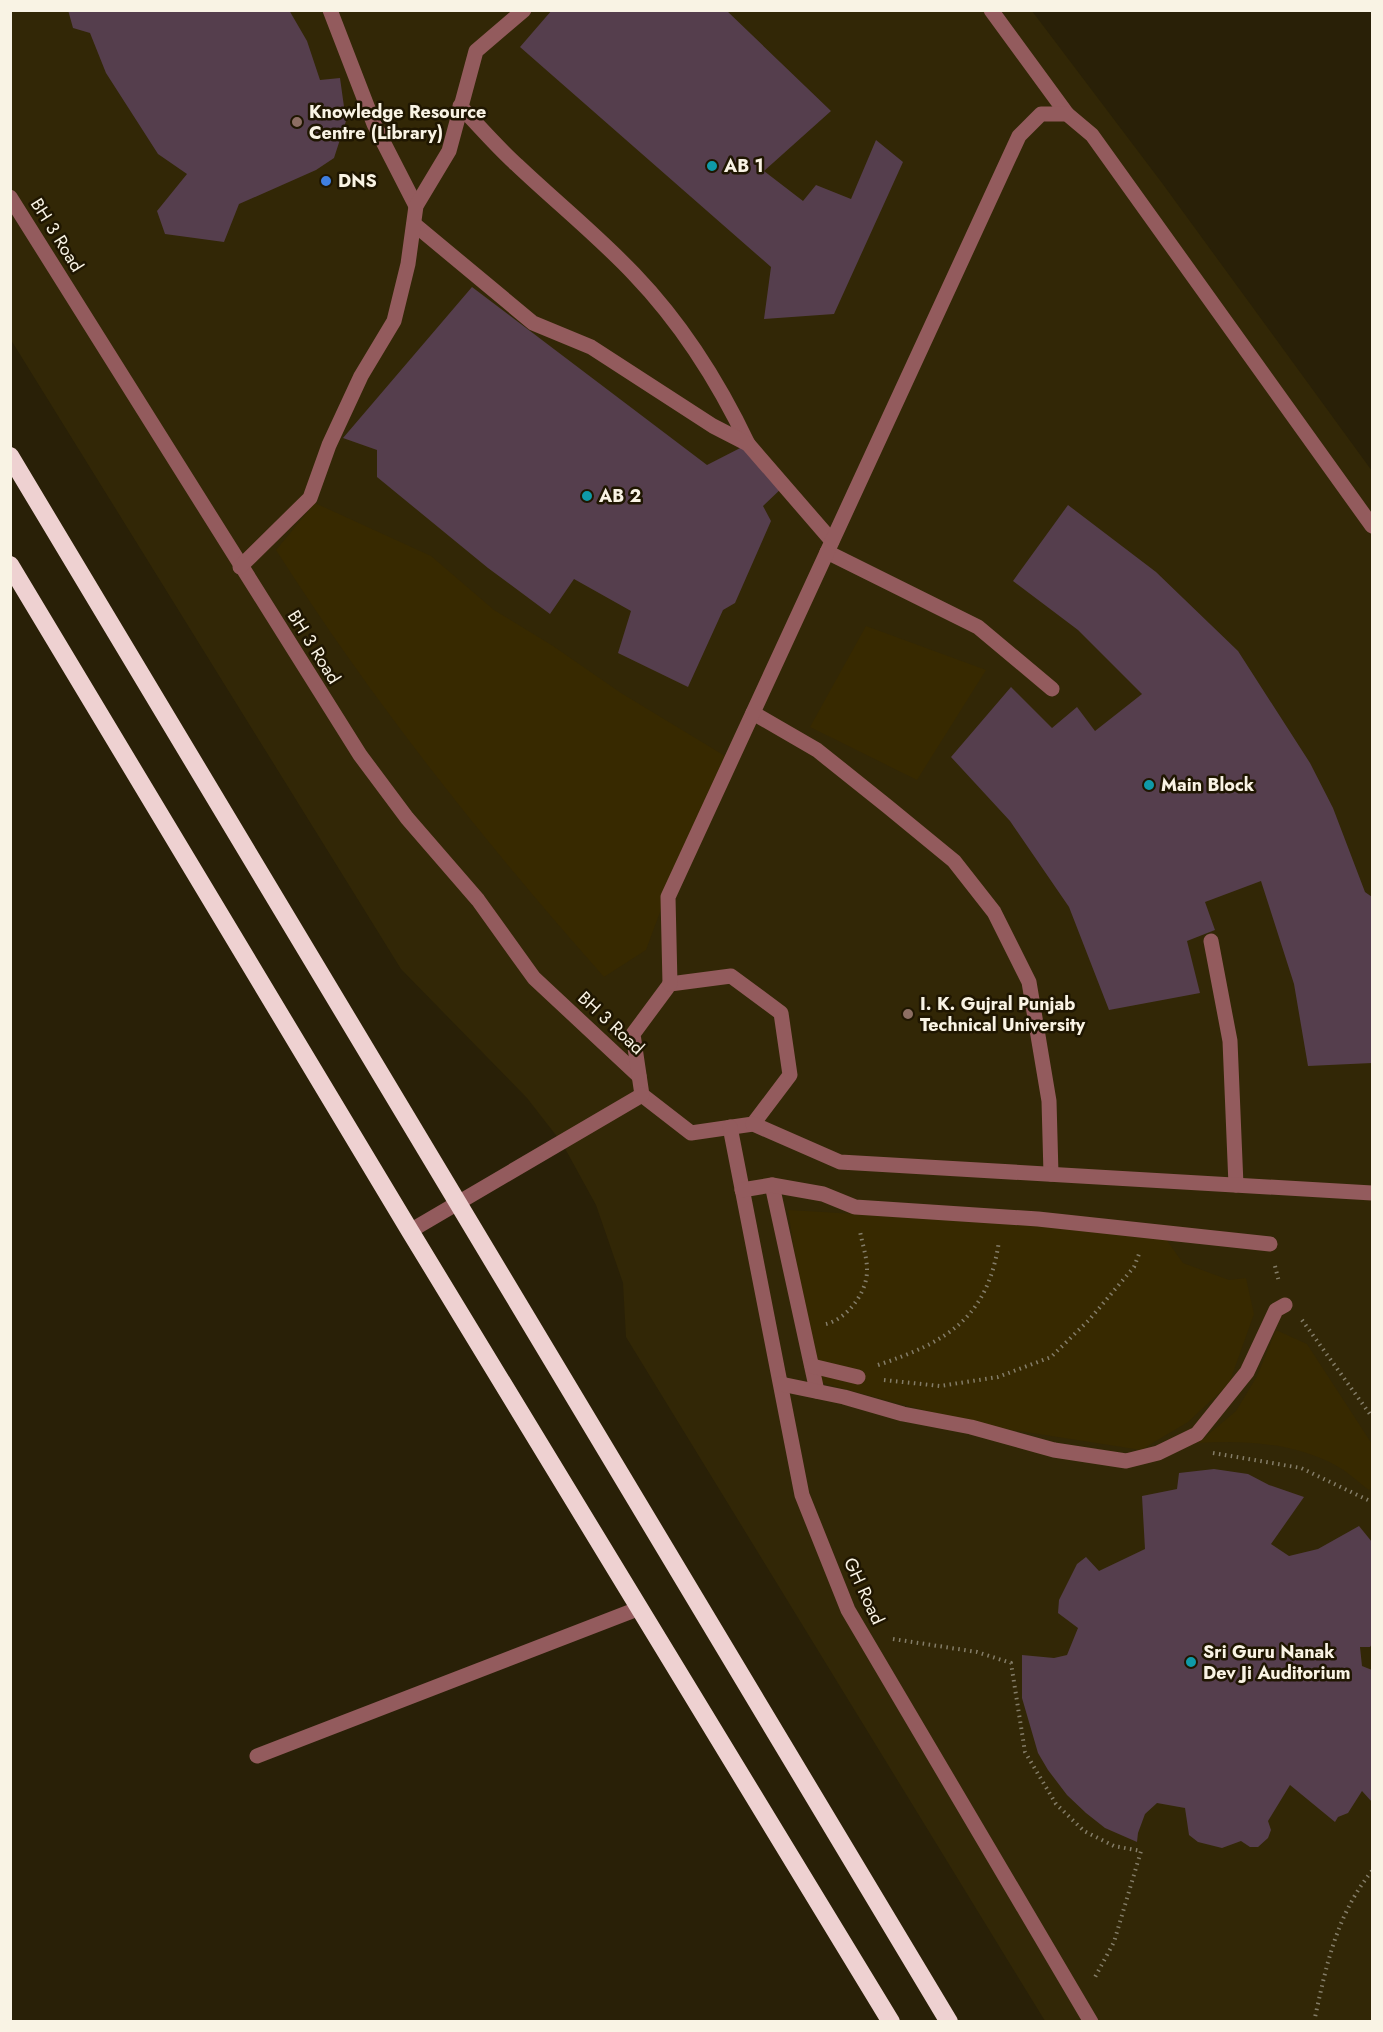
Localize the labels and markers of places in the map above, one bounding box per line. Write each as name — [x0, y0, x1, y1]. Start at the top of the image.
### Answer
place label: Knowledge Resource Centre (Library) — [309, 99, 486, 146]
marker: Knowledge Resource Centre (Library) — [290, 115, 304, 129]
place label: AB 1 — [723, 153, 764, 179]
marker: AB 1 — [705, 159, 719, 173]
place label: DNS — [338, 168, 377, 194]
marker: DNS — [319, 174, 333, 188]
place label: AB 2 — [598, 483, 642, 509]
marker: AB 2 — [580, 489, 594, 503]
place label: Main Block — [1161, 772, 1255, 798]
marker: Main Block — [1142, 778, 1156, 792]
place label: I. K. Gujral Punjab Technical University — [920, 991, 1086, 1038]
marker: I. K. Gujral Punjab Technical University — [901, 1007, 915, 1021]
place label: Sri Guru Nanak Dev Ji Auditorium — [1203, 1639, 1351, 1686]
marker: Sri Guru Nanak Dev Ji Auditorium — [1184, 1655, 1198, 1669]

